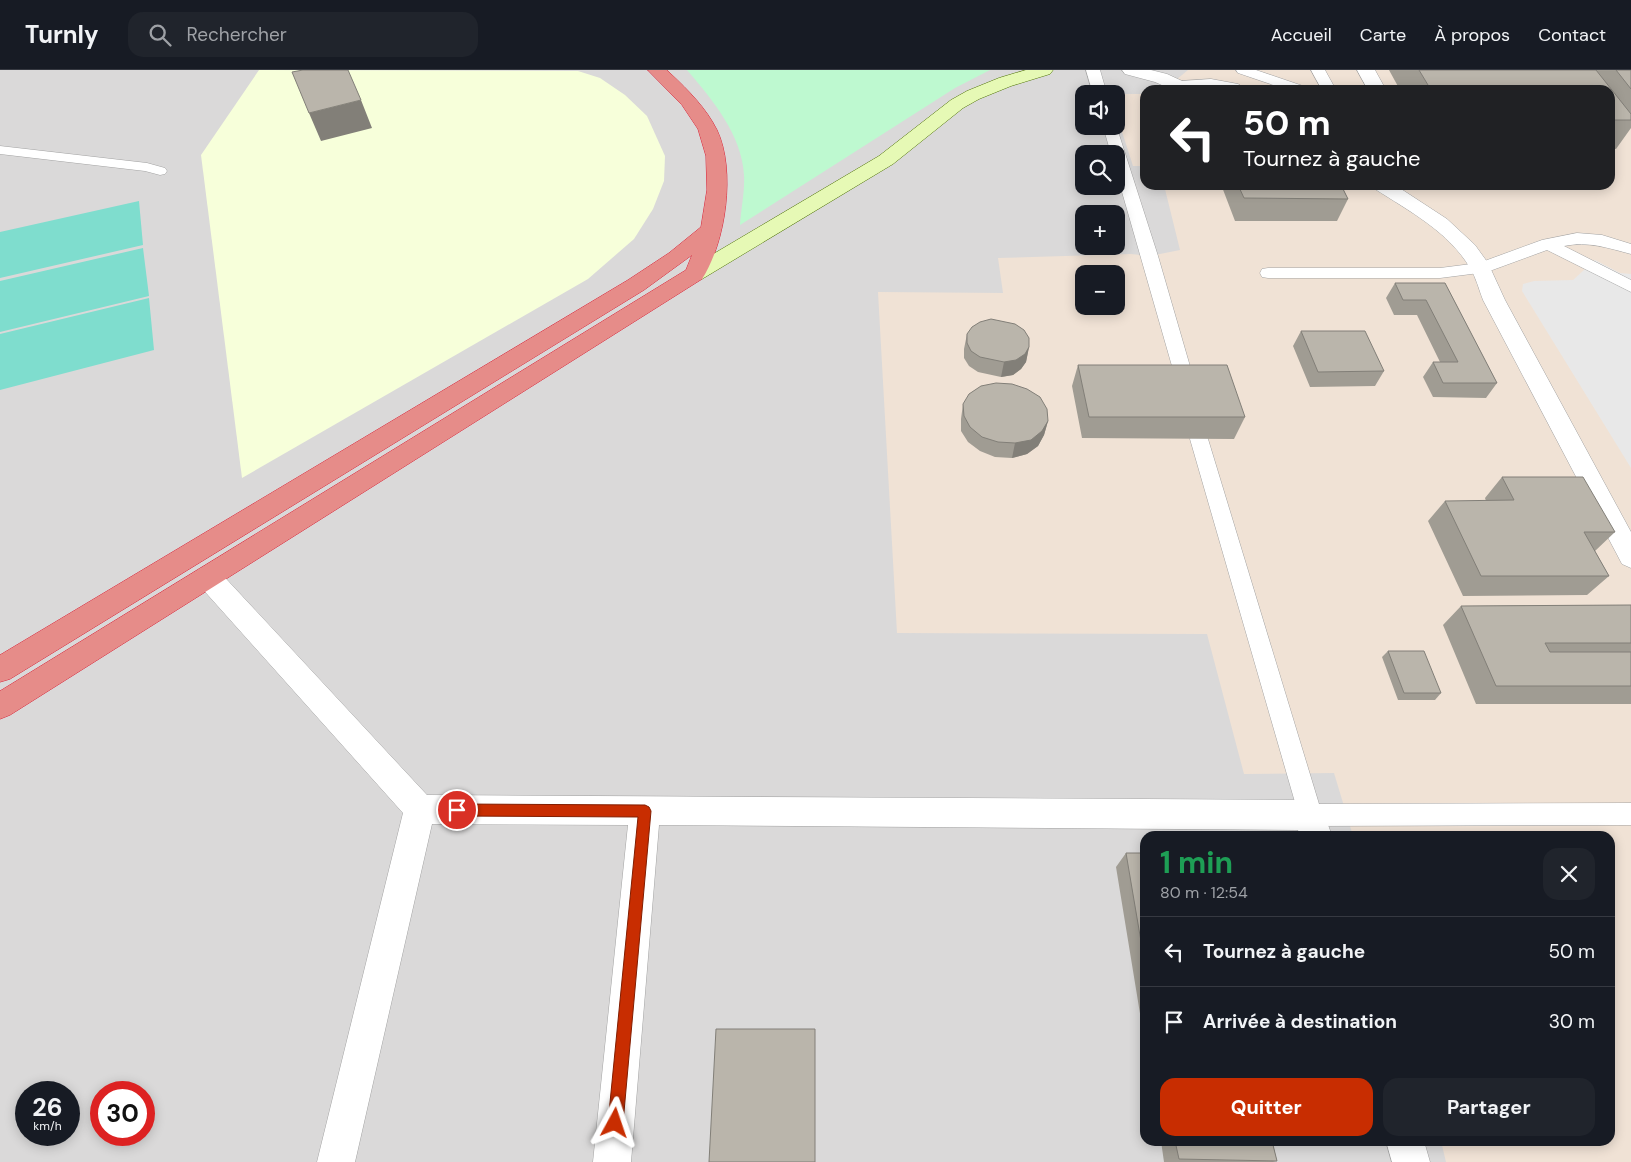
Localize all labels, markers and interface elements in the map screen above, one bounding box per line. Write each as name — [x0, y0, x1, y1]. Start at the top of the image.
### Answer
search box — [128, 12, 478, 57]
text: Turnly — [25, 19, 98, 50]
icon: search — [146, 21, 174, 49]
text: Rechercher — [186, 22, 287, 47]
text: Accueil — [1271, 23, 1332, 47]
text: Carte — [1360, 23, 1406, 47]
text: À propos — [1434, 23, 1510, 47]
text: Contact — [1538, 23, 1606, 47]
map controls — [1075, 85, 1125, 315]
button: sound — [1075, 85, 1125, 135]
text: 50 m — [1243, 100, 1331, 146]
icon: left — [1160, 105, 1225, 170]
text: Tournez à gauche — [1243, 144, 1421, 173]
button: search — [1075, 145, 1125, 195]
button: + — [1075, 205, 1125, 255]
button: − — [1075, 265, 1125, 315]
pin — [436, 789, 478, 831]
icon: arrive — [443, 796, 471, 824]
text: 1 min — [1160, 843, 1233, 882]
button: close — [1543, 848, 1595, 900]
text: 80 m · 12:54 — [1160, 882, 1248, 903]
icon: left — [1160, 938, 1188, 966]
text: Tournez à gauche — [1203, 939, 1365, 964]
text: 50 m — [1548, 939, 1595, 964]
icon: arrive — [1160, 1008, 1188, 1036]
text: Arrivée à destination — [1203, 1009, 1397, 1034]
text: 30 m — [1549, 1009, 1595, 1034]
button: Quitter — [1160, 1078, 1373, 1136]
button: Partager — [1383, 1078, 1595, 1136]
speed limit sign: 30 — [90, 1081, 155, 1146]
text: 26 — [32, 1091, 63, 1124]
position arrow — [588, 1096, 640, 1148]
text: km/h — [33, 1118, 62, 1134]

